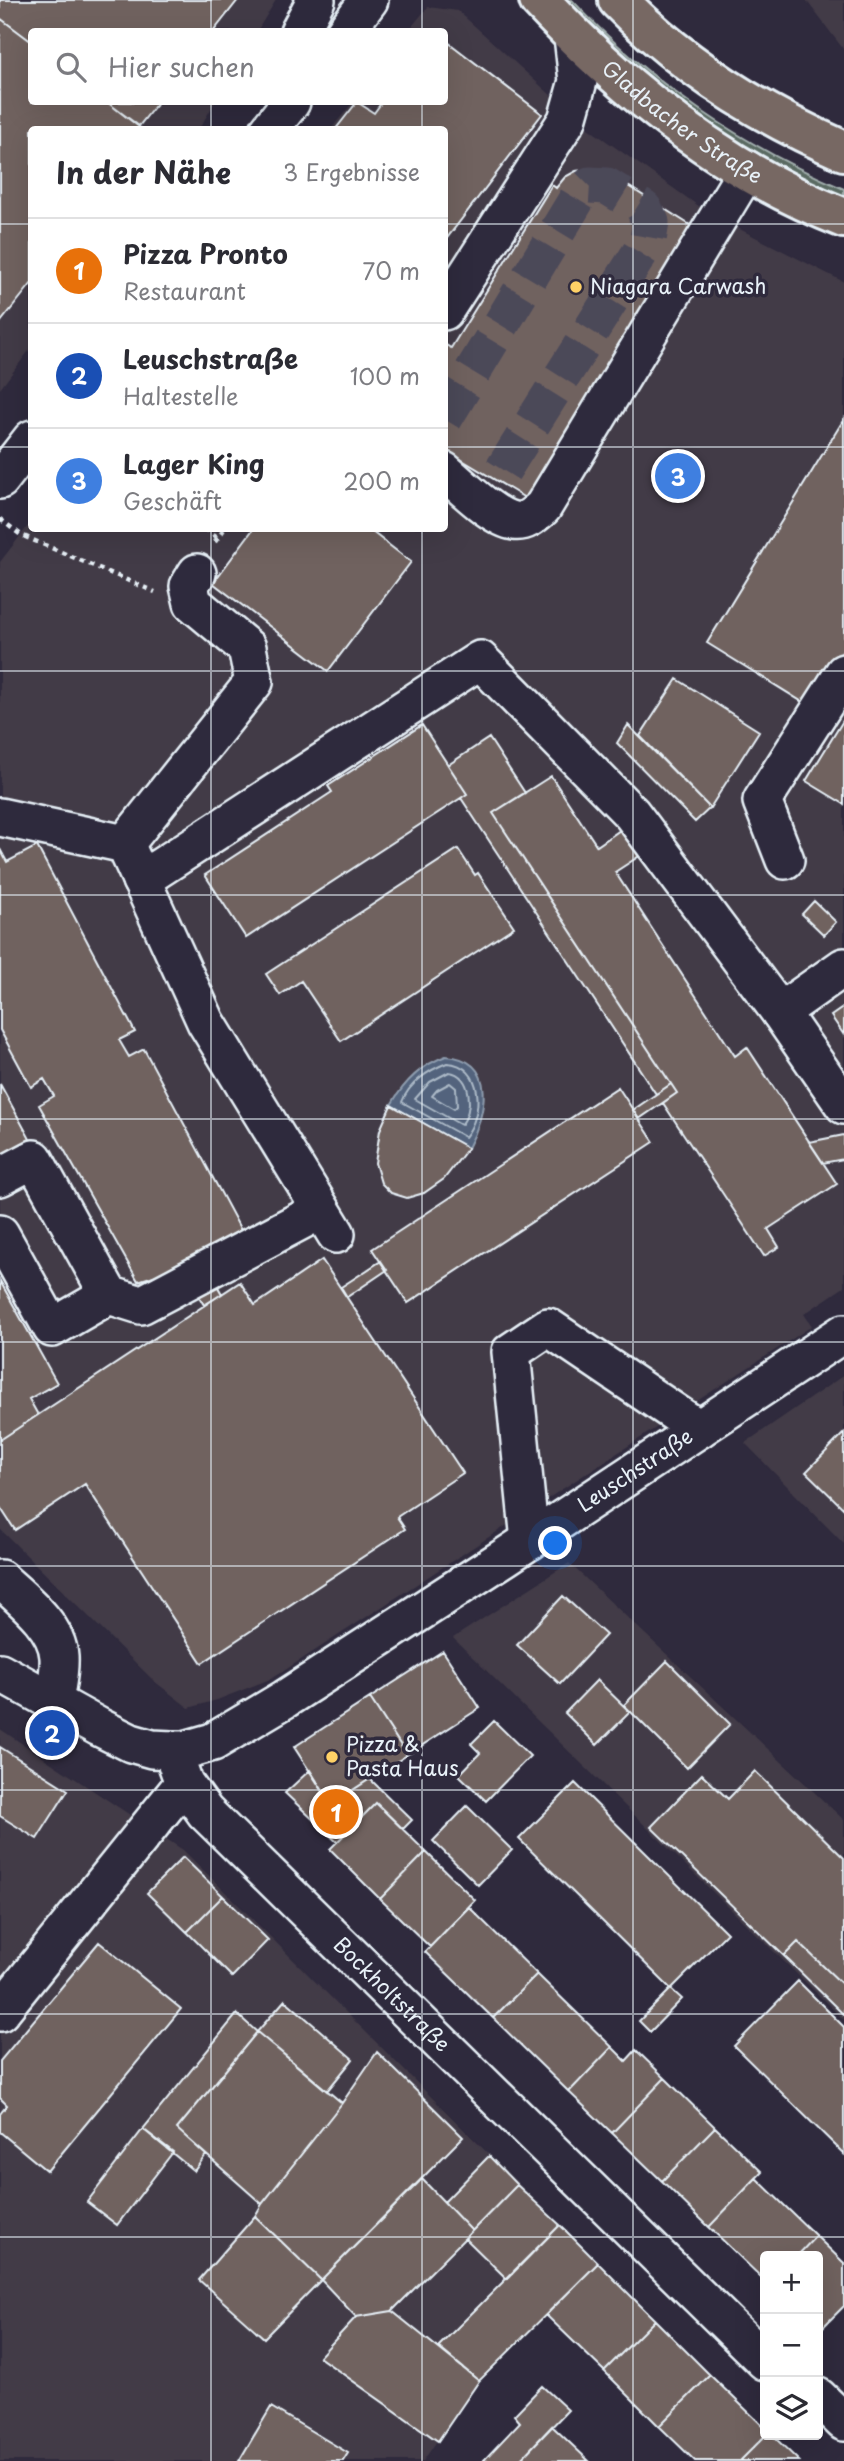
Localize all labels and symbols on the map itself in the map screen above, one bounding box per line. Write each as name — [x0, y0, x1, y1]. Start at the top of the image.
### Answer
street label: Gladbacher Straße — [596, 52, 769, 191]
place label: Niagara Carwash — [590, 269, 766, 301]
marker: Niagara Carwash — [568, 279, 584, 295]
pin: 3 — [655, 450, 701, 502]
street label: Leuschstraße — [570, 1419, 698, 1519]
your location — [538, 1526, 572, 1560]
pin: 2 — [29, 1707, 75, 1759]
place label: Pizza & Pasta Haus — [346, 1727, 458, 1783]
marker: Pizza & Pasta Haus — [324, 1749, 340, 1765]
pin: 1 — [313, 1786, 359, 1838]
street label: Bockholtstraße — [327, 1928, 459, 2058]

